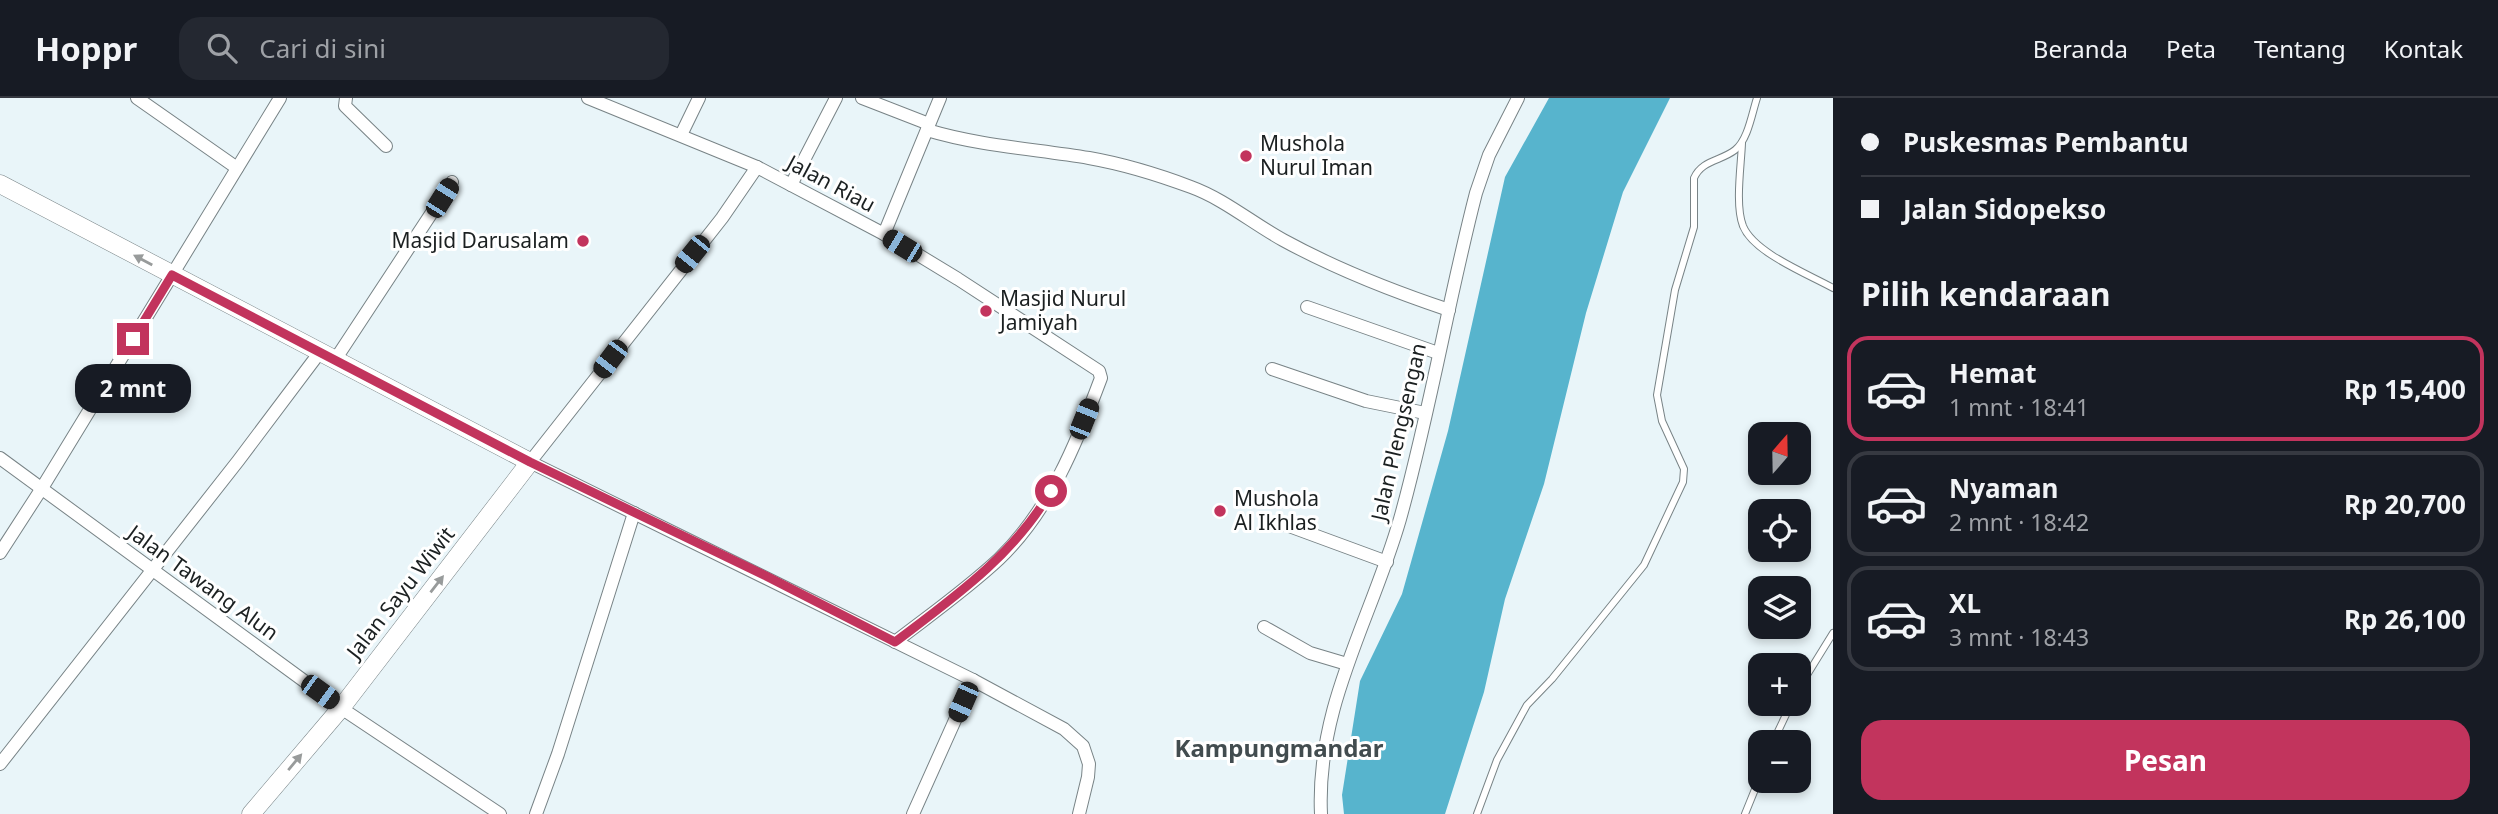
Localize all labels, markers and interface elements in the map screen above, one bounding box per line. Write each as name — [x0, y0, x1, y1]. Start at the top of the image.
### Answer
search box — [179, 17, 669, 80]
text: Hoppr — [35, 26, 137, 71]
icon: search — [203, 29, 241, 67]
text: Cari di sini — [259, 30, 386, 66]
text: Beranda — [2033, 32, 2128, 65]
text: Peta — [2166, 32, 2216, 65]
text: Tentang — [2254, 32, 2346, 65]
text: Kontak — [2384, 32, 2463, 65]
text: Puskesmas Pembantu — [1903, 124, 2189, 160]
place label: Mushola Nurul Iman — [1260, 129, 1373, 181]
street label: Jalan Riau — [781, 147, 881, 218]
marker: Mushola Nurul Iman — [1238, 148, 1254, 164]
car — [422, 175, 463, 221]
text: Jalan Sidopekso — [1903, 191, 2106, 227]
place label: Masjid Darusalam — [391, 226, 569, 254]
car — [879, 226, 926, 266]
car — [671, 231, 714, 277]
marker: Masjid Darusalam — [575, 233, 591, 249]
one-way arrow — [134, 254, 153, 266]
text: Pilih kendaraan — [1861, 272, 2111, 315]
place label: Masjid Nurul Jamiyah — [998, 284, 1126, 336]
marker: Masjid Nurul Jamiyah — [978, 303, 994, 319]
route end — [117, 323, 149, 355]
car — [589, 336, 632, 382]
street label: Jalan Plengsengan — [1364, 340, 1432, 525]
text: Hemat — [1949, 355, 2037, 391]
icon: car — [1865, 357, 1928, 420]
callout: 2 mnt — [75, 364, 191, 412]
text: Rp 15,400 — [2344, 371, 2466, 407]
text: 2 mnt — [100, 372, 166, 404]
text: 1 mnt · 18:41 — [1949, 391, 2089, 423]
car — [1067, 396, 1102, 442]
north arrow — [1748, 422, 1811, 485]
map controls — [1748, 422, 1811, 793]
text: Nyaman — [1949, 470, 2058, 506]
icon: car — [1865, 472, 1928, 535]
route start — [1035, 475, 1067, 507]
place label: Mushola Al Ikhlas — [1234, 484, 1319, 536]
text: Rp 20,700 — [2344, 486, 2466, 522]
button: locate — [1748, 499, 1811, 562]
marker: Mushola Al Ikhlas — [1212, 503, 1228, 519]
text: 2 mnt · 18:42 — [1949, 506, 2089, 538]
street label: Jalan Tawang Alun — [121, 517, 284, 646]
street label: Jalan Sayu Wiwit — [339, 520, 461, 666]
one-way arrow — [429, 575, 443, 593]
button: layers — [1748, 576, 1811, 639]
text: XL — [1949, 585, 1981, 621]
icon: car — [1865, 587, 1928, 650]
text: Rp 26,100 — [2344, 601, 2466, 637]
text: 3 mnt · 18:43 — [1949, 621, 2089, 653]
button: + — [1748, 653, 1811, 716]
car — [297, 671, 344, 713]
car — [945, 679, 982, 725]
button: Pesan — [1861, 720, 2470, 800]
button: − — [1748, 730, 1811, 793]
district label: Kampungmandar — [1175, 731, 1384, 764]
one-way arrow — [287, 753, 302, 770]

